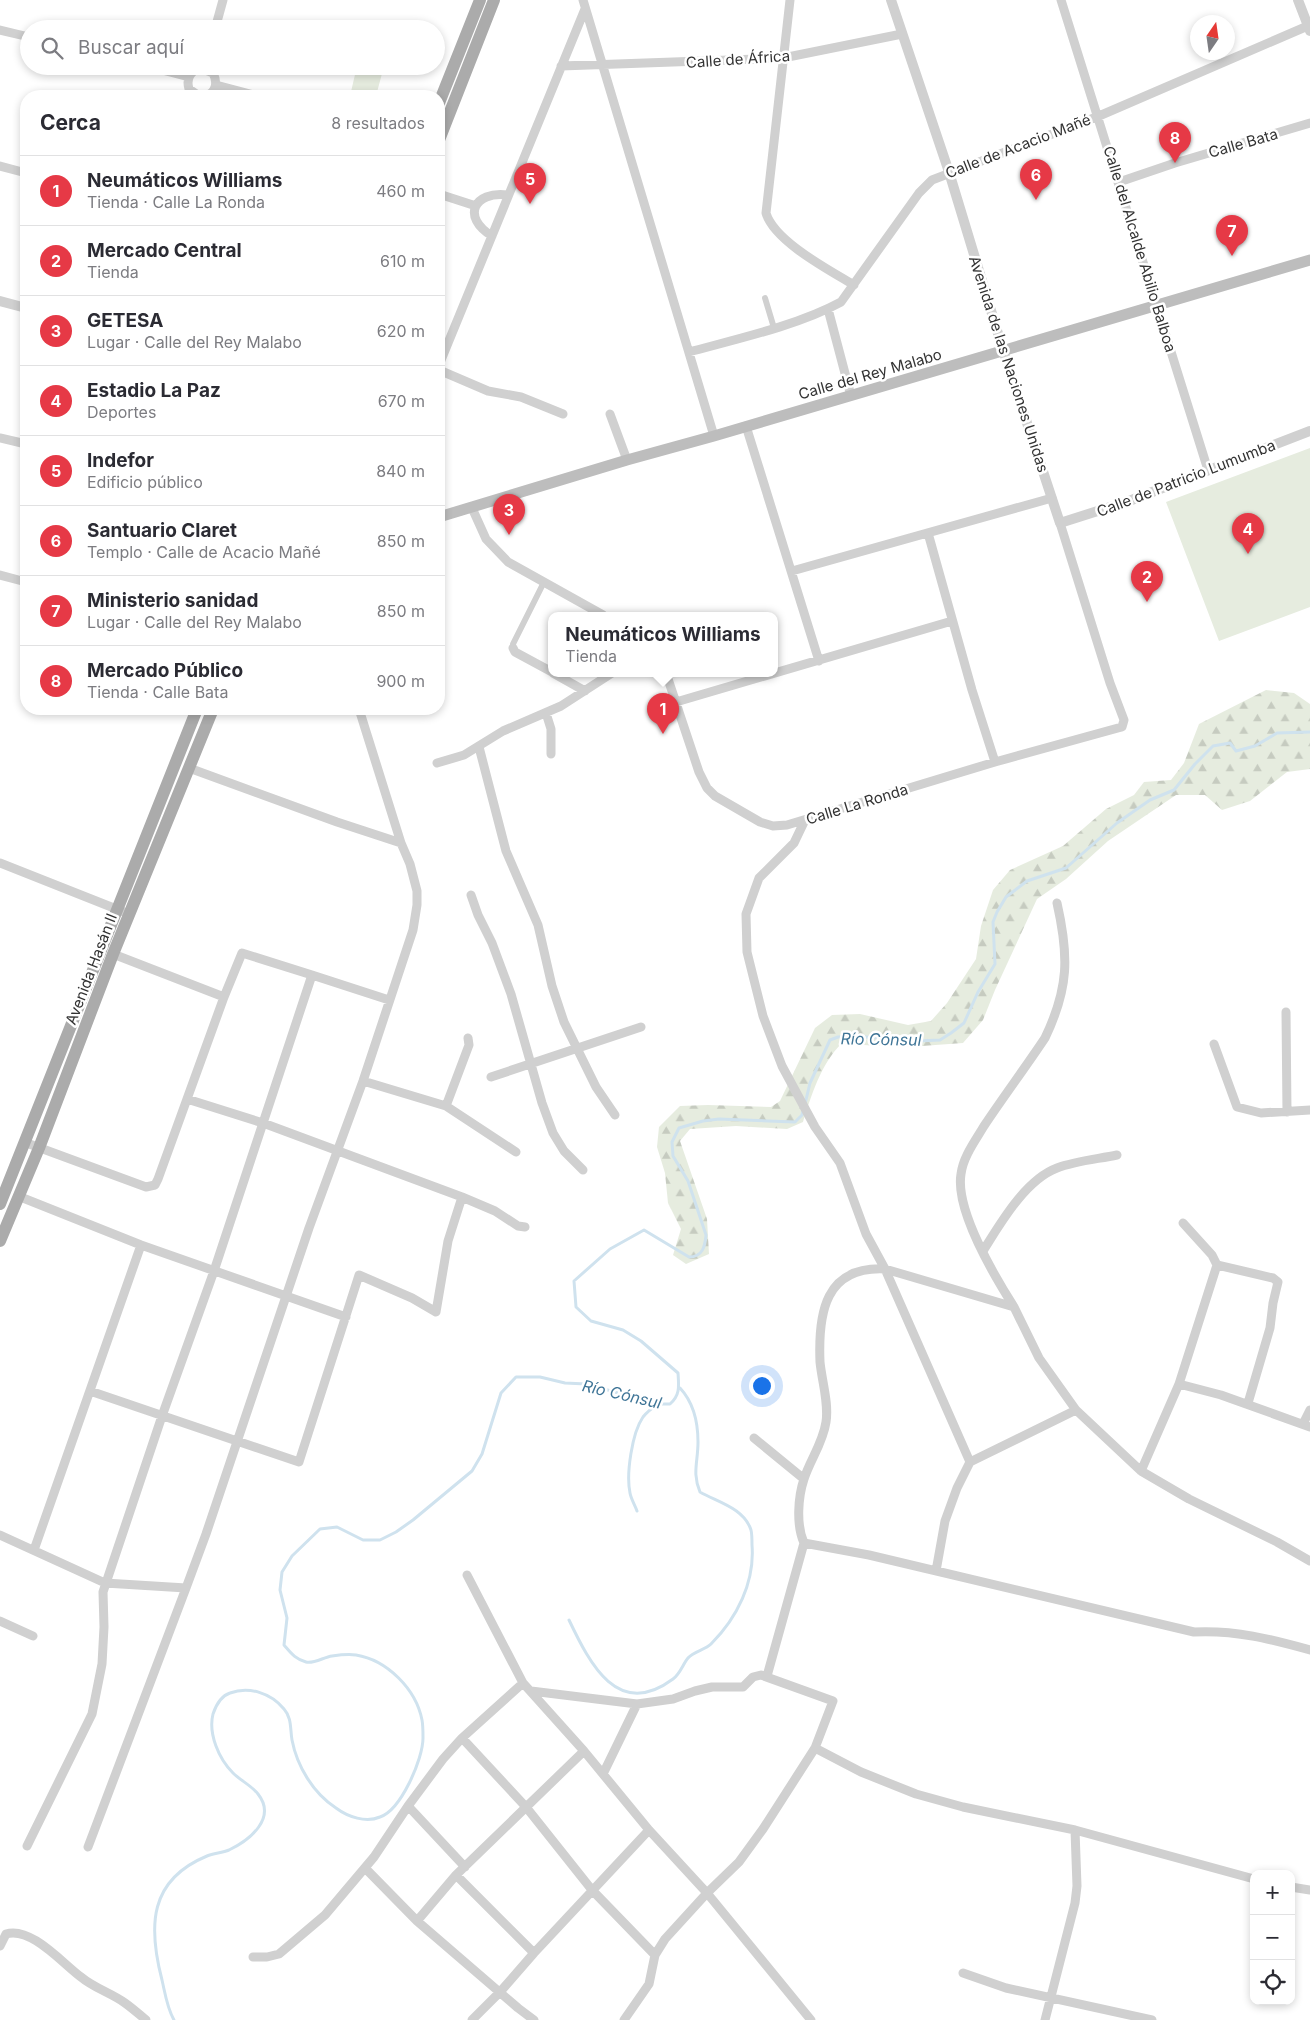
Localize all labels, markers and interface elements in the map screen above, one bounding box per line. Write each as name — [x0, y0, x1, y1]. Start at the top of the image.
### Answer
north arrow — [1190, 15, 1235, 60]
search box — [20, 20, 445, 75]
icon: search — [38, 34, 66, 62]
text: Buscar aquí — [78, 36, 184, 59]
street label: Calle de África — [685, 46, 791, 72]
street label: Calle de Acacio Mañé — [943, 109, 1093, 183]
text: Cerca — [40, 110, 101, 135]
text: 8 resultados — [331, 113, 425, 133]
pin: 8 — [1159, 122, 1191, 163]
street label: Calle Bata — [1206, 124, 1280, 162]
street label: Calle del Alcalde Abilio Balboa — [1100, 144, 1180, 354]
pin: 6 — [1020, 159, 1052, 200]
pin: 5 — [514, 163, 546, 204]
text: Neumáticos Williams — [87, 169, 282, 192]
text: 1 — [53, 181, 59, 201]
text: 460 m — [376, 181, 425, 201]
text: Tienda · Calle La Ronda — [87, 192, 265, 212]
pin: 7 — [1216, 215, 1248, 256]
text: Mercado Central — [87, 239, 242, 262]
text: 2 — [51, 251, 61, 271]
text: 610 m — [380, 251, 425, 271]
street label: Avenida de las Naciones Unidas — [965, 253, 1053, 475]
text: Tienda — [87, 262, 139, 282]
text: GETESA — [87, 309, 163, 332]
text: 3 — [51, 321, 61, 341]
text: 620 m — [377, 321, 425, 341]
text: Lugar · Calle del Rey Malabo — [87, 332, 302, 352]
street label: Calle del Rey Malabo — [796, 344, 944, 404]
text: Estadio La Paz — [87, 379, 221, 402]
text: 4 — [51, 391, 61, 411]
text: 670 m — [378, 391, 425, 411]
text: Deportes — [87, 402, 156, 422]
street label: Calle de Patricio Lumumba — [1094, 435, 1278, 521]
text: Indefor — [87, 449, 154, 472]
text: 5 — [51, 461, 61, 481]
text: 840 m — [376, 461, 425, 481]
text: Edificio público — [87, 472, 203, 492]
pin: 3 — [493, 494, 525, 535]
pin: 4 — [1232, 513, 1264, 554]
text: Santuario Claret — [87, 519, 237, 542]
text: 6 — [51, 531, 61, 551]
text: 850 m — [377, 531, 425, 551]
text: Templo · Calle de Acacio Mañé — [87, 542, 321, 562]
pin: 2 — [1131, 561, 1163, 602]
text: Ministerio sanidad — [87, 589, 258, 612]
text: 7 — [51, 601, 61, 621]
text: 850 m — [377, 601, 425, 621]
text: Lugar · Calle del Rey Malabo — [87, 612, 302, 632]
popup — [548, 612, 778, 677]
text: Neumáticos Williams — [565, 623, 761, 646]
text: Tienda — [565, 646, 617, 666]
text: Mercado Público — [87, 659, 243, 682]
text: 8 — [51, 671, 61, 691]
text: 900 m — [376, 671, 425, 691]
text: Tienda · Calle Bata — [87, 682, 228, 702]
pin: 1 — [647, 693, 679, 734]
street label: Calle La Ronda — [804, 779, 910, 829]
street label: Avenida Hasán II — [61, 911, 121, 1027]
water label: Río Cónsul — [840, 1028, 922, 1050]
your location — [749, 1373, 775, 1399]
water label: Río Cónsul — [580, 1375, 664, 1413]
map controls — [1250, 1870, 1295, 2005]
button: + — [1250, 1870, 1295, 1915]
button: − — [1250, 1915, 1295, 1960]
button: locate — [1250, 1960, 1295, 2005]

